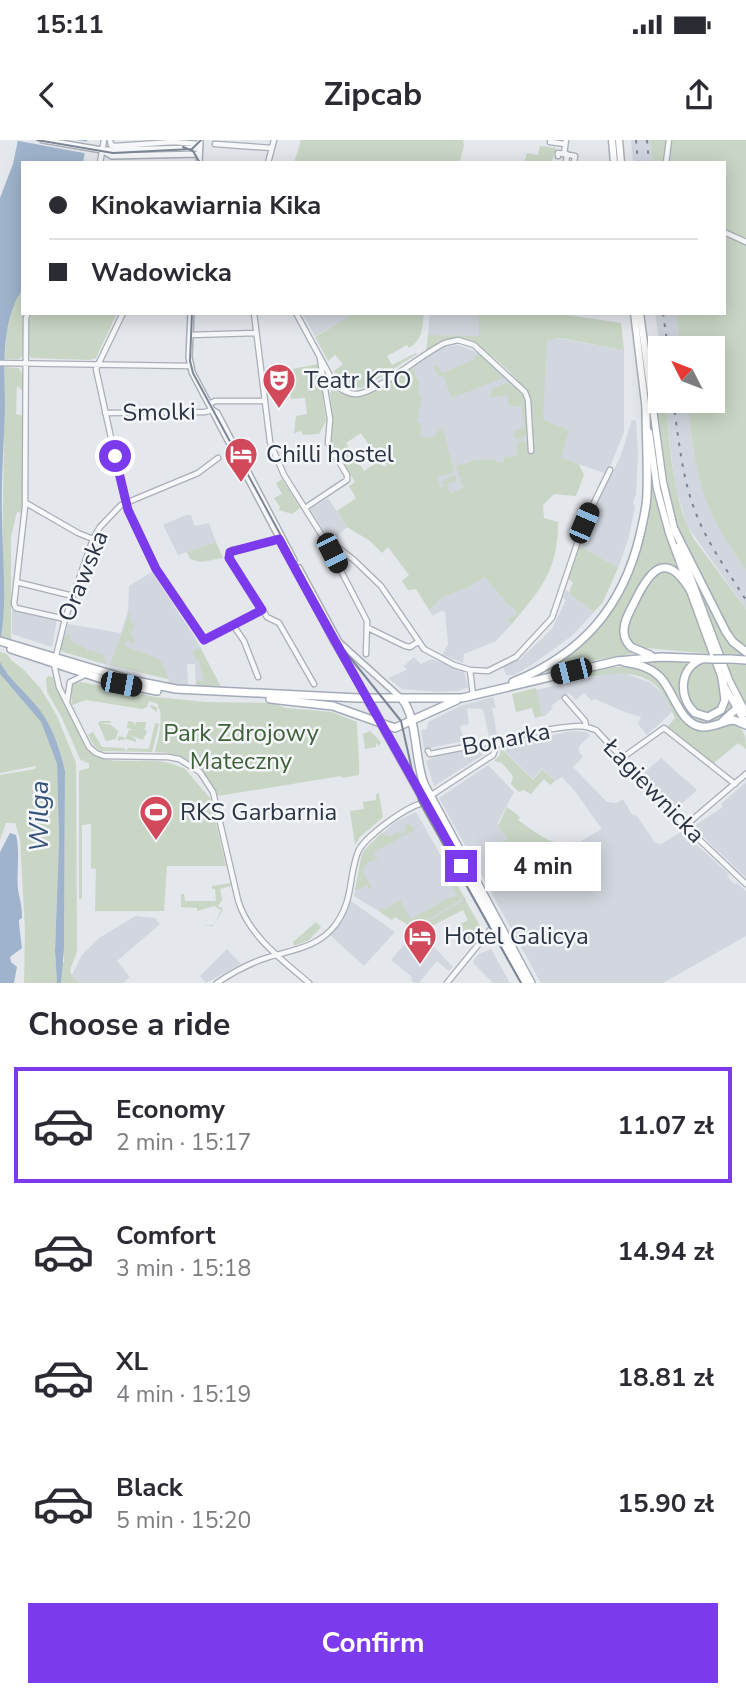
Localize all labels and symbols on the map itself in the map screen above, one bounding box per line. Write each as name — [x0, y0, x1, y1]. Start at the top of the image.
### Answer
north arrow — [648, 336, 724, 413]
theatre icon: Teatr KTO — [260, 361, 298, 410]
place label: Teatr KTO — [304, 364, 411, 396]
street label: Smolki — [122, 395, 196, 429]
hotel icon: Chilli hostel — [222, 435, 260, 484]
place label: Chilli hostel — [266, 438, 394, 470]
route start — [99, 440, 131, 472]
car — [567, 500, 602, 546]
street label: Orawska — [50, 526, 116, 626]
car — [314, 530, 351, 576]
car — [549, 656, 594, 686]
car — [99, 670, 144, 698]
street label: Bonarka — [459, 715, 553, 763]
park label: Park Zdrojowy Mateczny — [163, 717, 319, 777]
street label: Łagiewnicka — [596, 731, 712, 850]
water label: Wilga — [22, 780, 57, 852]
sports icon: RKS Garbarnia — [137, 793, 175, 842]
place label: RKS Garbarnia — [180, 796, 337, 828]
callout: 4 min — [486, 842, 601, 890]
route end — [445, 850, 477, 882]
hotel icon: Hotel Galicya — [401, 917, 439, 966]
place label: Hotel Galicya — [444, 920, 589, 952]

